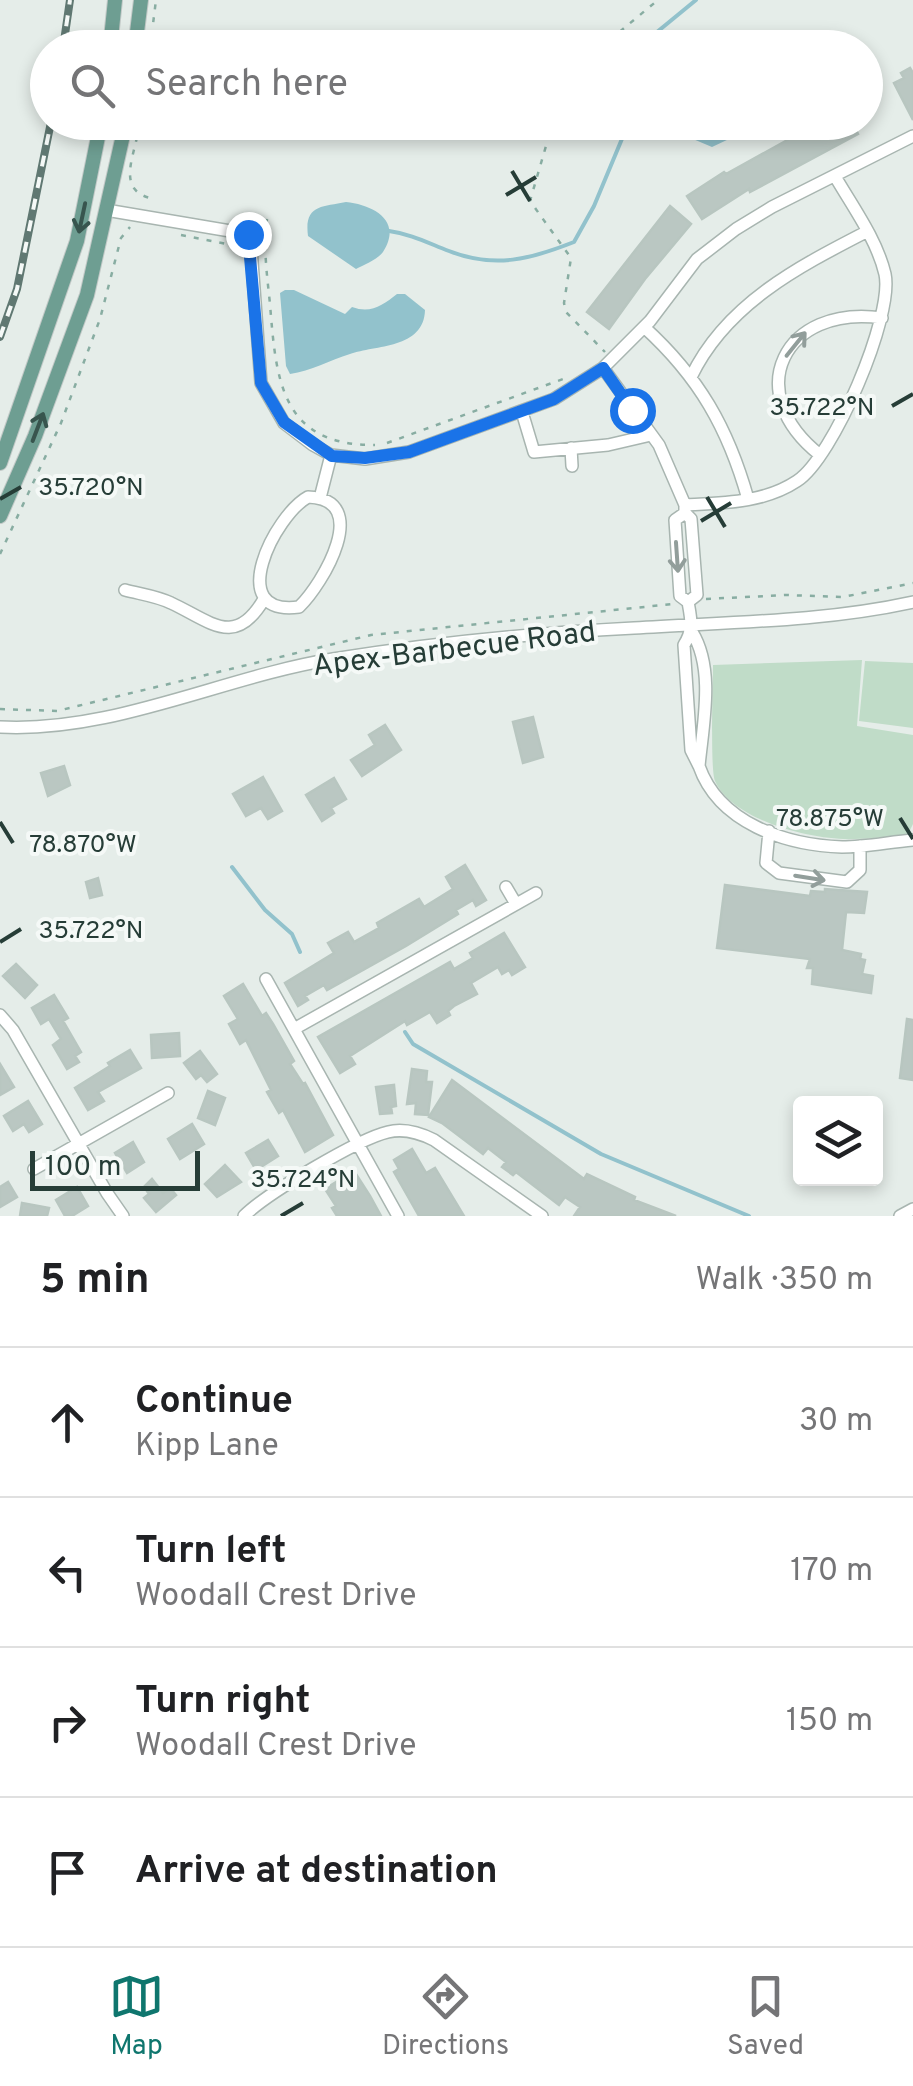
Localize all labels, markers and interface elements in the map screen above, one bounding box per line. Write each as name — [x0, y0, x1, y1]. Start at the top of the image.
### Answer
search box — [30, 30, 883, 140]
icon: search — [65, 58, 120, 113]
text: Search here — [145, 61, 348, 110]
one-way arrow — [71, 201, 90, 233]
route end — [226, 212, 272, 258]
one-way arrow — [784, 332, 807, 357]
route start — [610, 388, 656, 434]
text: 35.722°N — [770, 393, 874, 425]
one-way arrow — [30, 412, 48, 443]
text: 35.720°N — [38, 473, 144, 505]
one-way arrow — [668, 540, 687, 572]
street label: Apex-Barbecue Road — [311, 615, 598, 686]
text: 78.875°W — [776, 804, 884, 836]
text: 78.870°W — [29, 830, 137, 862]
one-way arrow — [793, 869, 826, 887]
text: 35.722°N — [39, 916, 143, 948]
map controls — [793, 1096, 883, 1186]
button: layers — [793, 1096, 883, 1186]
scale bar — [30, 1146, 200, 1190]
text: 100 m — [45, 1150, 121, 1186]
text: 35.724°N — [251, 1165, 355, 1197]
text: 5 min — [40, 1255, 150, 1308]
text: Walk · 350 m — [695, 1261, 873, 1301]
text: Continue — [135, 1378, 293, 1427]
icon: ahead — [40, 1395, 95, 1450]
text: 30 m — [799, 1402, 873, 1442]
text: Kipp Lane — [135, 1427, 279, 1467]
text: Turn left — [135, 1528, 287, 1577]
icon: left — [40, 1545, 95, 1600]
text: 170 m — [790, 1552, 873, 1592]
text: Woodall Crest Drive — [135, 1577, 416, 1617]
text: Turn right — [135, 1678, 310, 1727]
icon: right — [40, 1695, 95, 1750]
text: 150 m — [786, 1702, 873, 1742]
text: Woodall Crest Drive — [135, 1727, 416, 1767]
icon: arrive — [40, 1845, 95, 1900]
text: Arrive at destination — [135, 1848, 498, 1897]
tab: Map — [109, 1969, 164, 2065]
tab: Directions — [382, 1969, 509, 2065]
tab: Saved — [727, 1969, 804, 2065]

